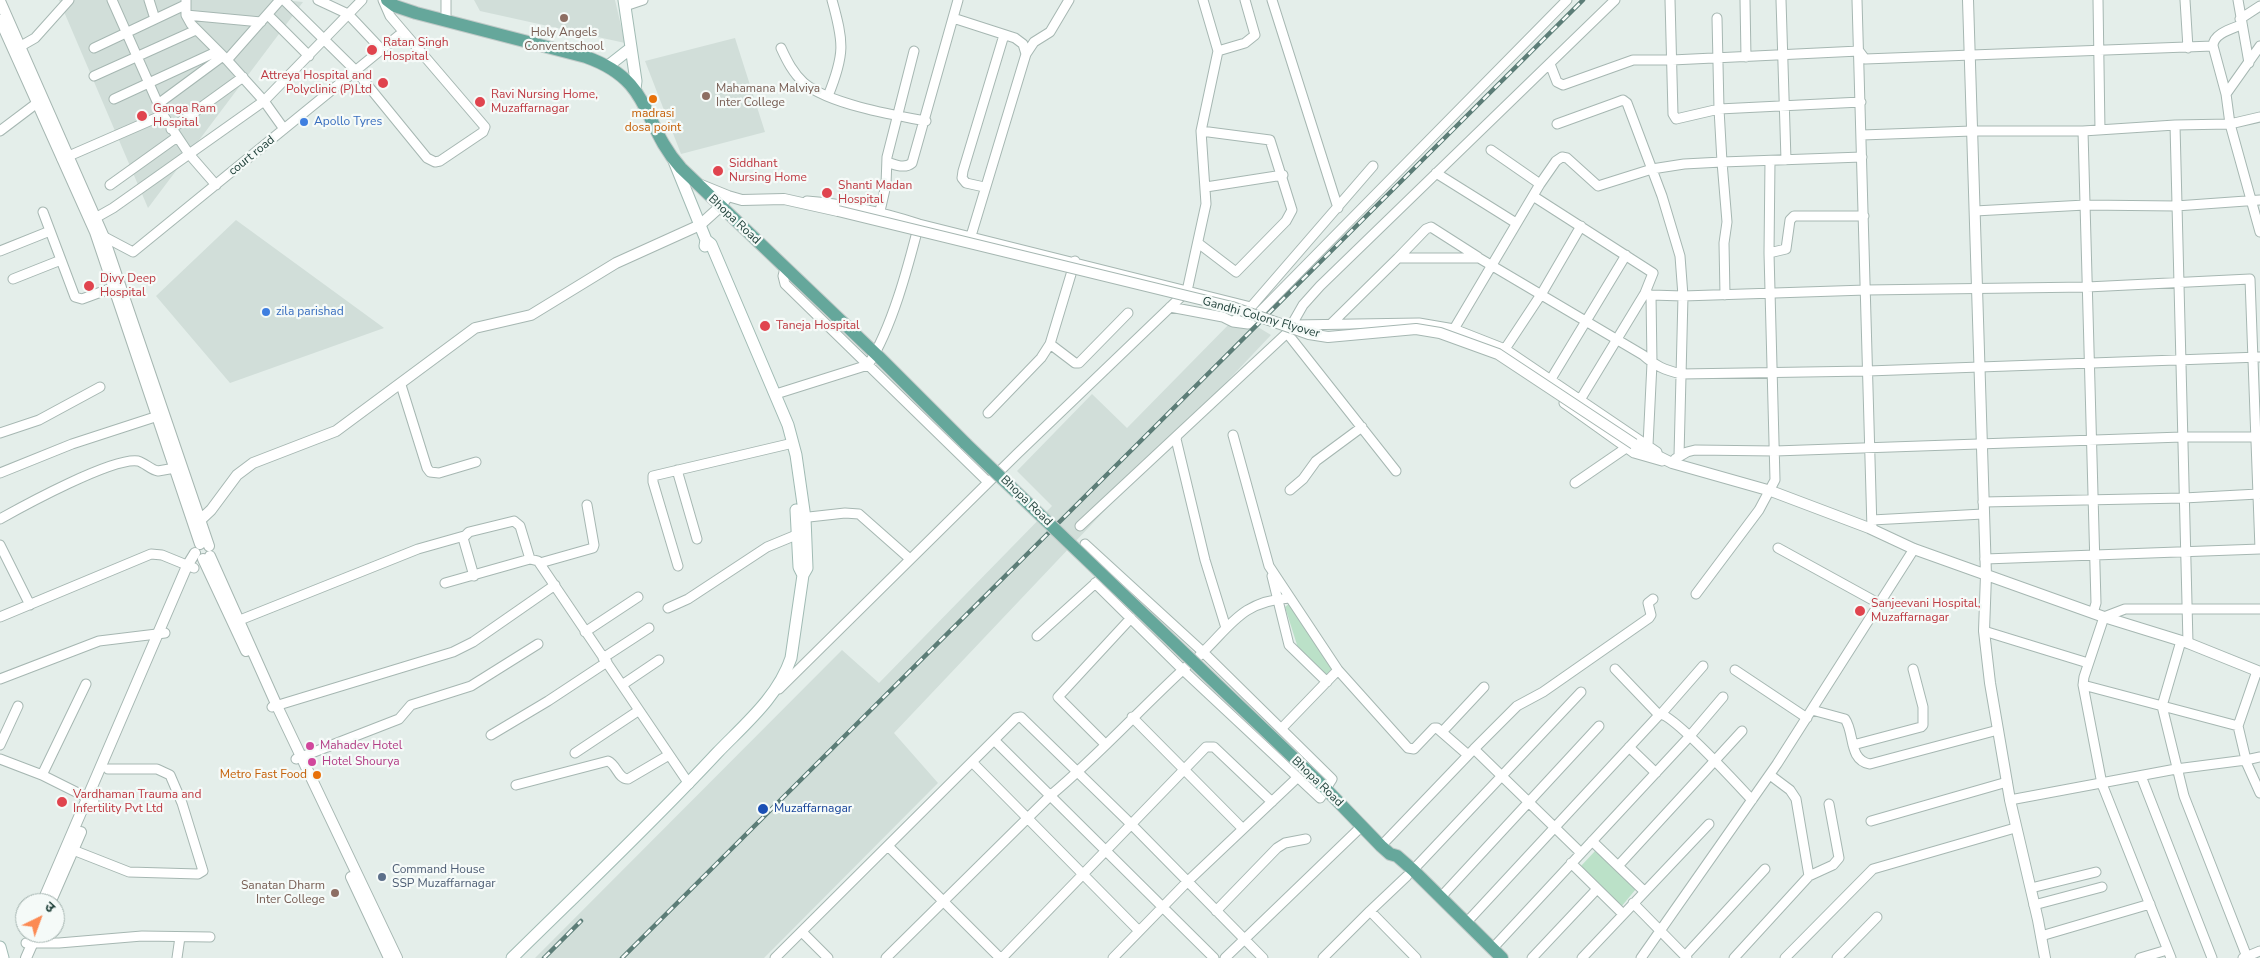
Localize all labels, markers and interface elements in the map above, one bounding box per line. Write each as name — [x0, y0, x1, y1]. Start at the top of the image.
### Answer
marker: Holy Angels Conventschool — [558, 12, 570, 24]
place label: Holy Angels Conventschool — [524, 26, 604, 54]
place label: Ratan Singh Hospital — [383, 36, 449, 64]
marker: Ratan Singh Hospital — [365, 43, 379, 57]
place label: Attreya Hospital and Polyclinic (P)Ltd — [260, 69, 372, 97]
marker: Attreya Hospital and Polyclinic (P)Ltd — [376, 76, 390, 90]
place label: Mahamana Malviya Inter College — [716, 82, 820, 110]
place label: Ravi Nursing Home, Muzaffarnagar — [491, 88, 598, 116]
marker: Mahamana Malviya Inter College — [700, 90, 712, 102]
marker: madrasi dosa point — [647, 93, 659, 105]
marker: Ravi Nursing Home, Muzaffarnagar — [473, 95, 487, 109]
place label: Ganga Ram Hospital — [153, 102, 216, 130]
place label: madrasi dosa point — [625, 107, 681, 135]
marker: Ganga Ram Hospital — [135, 109, 149, 123]
place label: Apollo Tyres — [314, 115, 382, 129]
marker: Apollo Tyres — [298, 116, 310, 128]
street label: court road — [226, 133, 278, 179]
place label: Siddhant Nursing Home — [729, 157, 807, 185]
marker: Siddhant Nursing Home — [711, 164, 725, 178]
place label: Shanti Madan Hospital — [838, 179, 912, 207]
marker: Shanti Madan Hospital — [820, 186, 834, 200]
street label: Bhopa Road — [705, 192, 763, 248]
place label: Divy Deep Hospital — [100, 272, 156, 300]
marker: Divy Deep Hospital — [82, 279, 96, 293]
street label: Gandhi Colony Flyover — [1201, 294, 1321, 342]
place label: zila parishad — [276, 305, 344, 319]
marker: zila parishad — [260, 306, 272, 318]
marker: Taneja Hospital — [758, 319, 772, 333]
place label: Taneja Hospital — [776, 319, 860, 333]
street label: Bhopa Road — [997, 473, 1055, 529]
place label: Sanjeevani Hospital, Muzaffarnagar — [1871, 597, 1981, 625]
marker: Sanjeevani Hospital, Muzaffarnagar — [1853, 604, 1867, 618]
place label: Mahadev Hotel — [320, 739, 402, 753]
marker: Mahadev Hotel — [304, 740, 316, 752]
street label: Bhopa Road — [1288, 754, 1346, 810]
place label: Hotel Shourya — [322, 755, 400, 769]
marker: Hotel Shourya — [306, 756, 318, 768]
place label: Metro Fast Food — [220, 768, 307, 782]
marker: Metro Fast Food — [311, 769, 323, 781]
place label: Vardhaman Trauma and Infertility Pvt Ltd — [73, 788, 201, 816]
marker: Vardhaman Trauma and Infertility Pvt Ltd — [55, 795, 69, 809]
marker: Muzaffarnagar — [756, 802, 770, 816]
place label: Muzaffarnagar — [774, 802, 852, 816]
place label: Command House SSP Muzaffarnagar — [392, 863, 496, 891]
marker: Command House SSP Muzaffarnagar — [376, 871, 388, 883]
place label: Sanatan Dharm Inter College — [241, 879, 325, 907]
marker: Sanatan Dharm Inter College — [329, 887, 341, 899]
north arrow — [15, 893, 65, 943]
text: उ — [40, 897, 59, 917]

